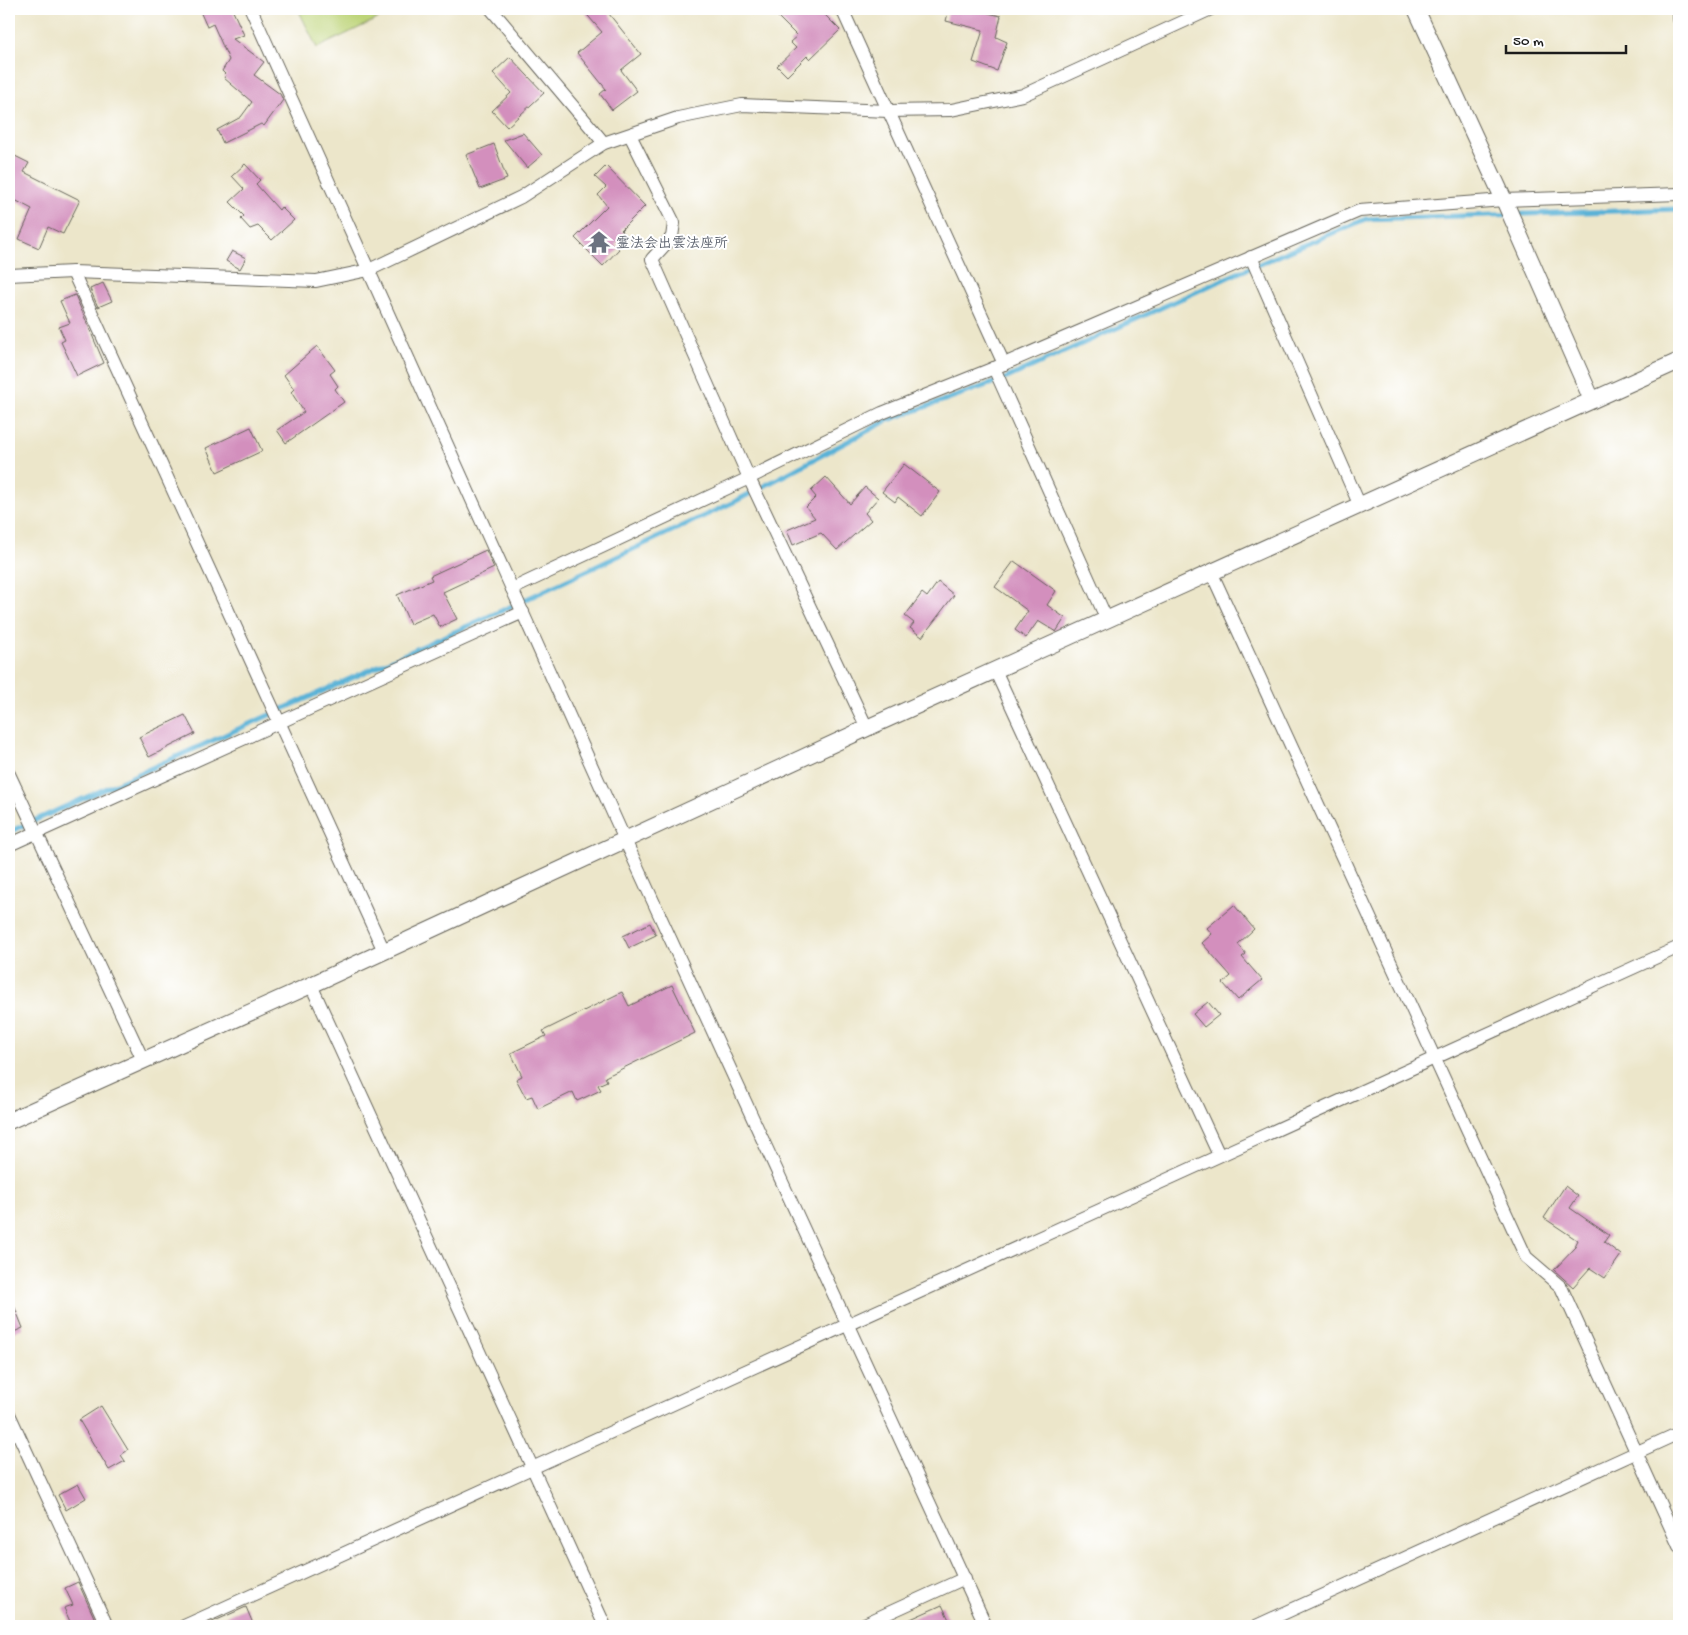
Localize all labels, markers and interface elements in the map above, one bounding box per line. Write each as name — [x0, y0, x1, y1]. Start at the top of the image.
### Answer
scale bar — [1506, 22, 1626, 54]
text: 50 m — [1513, 33, 1544, 51]
temple icon: 霊法会出雲法座所 — [586, 229, 612, 255]
place label: 霊法会出雲法座所 — [616, 235, 728, 253]

